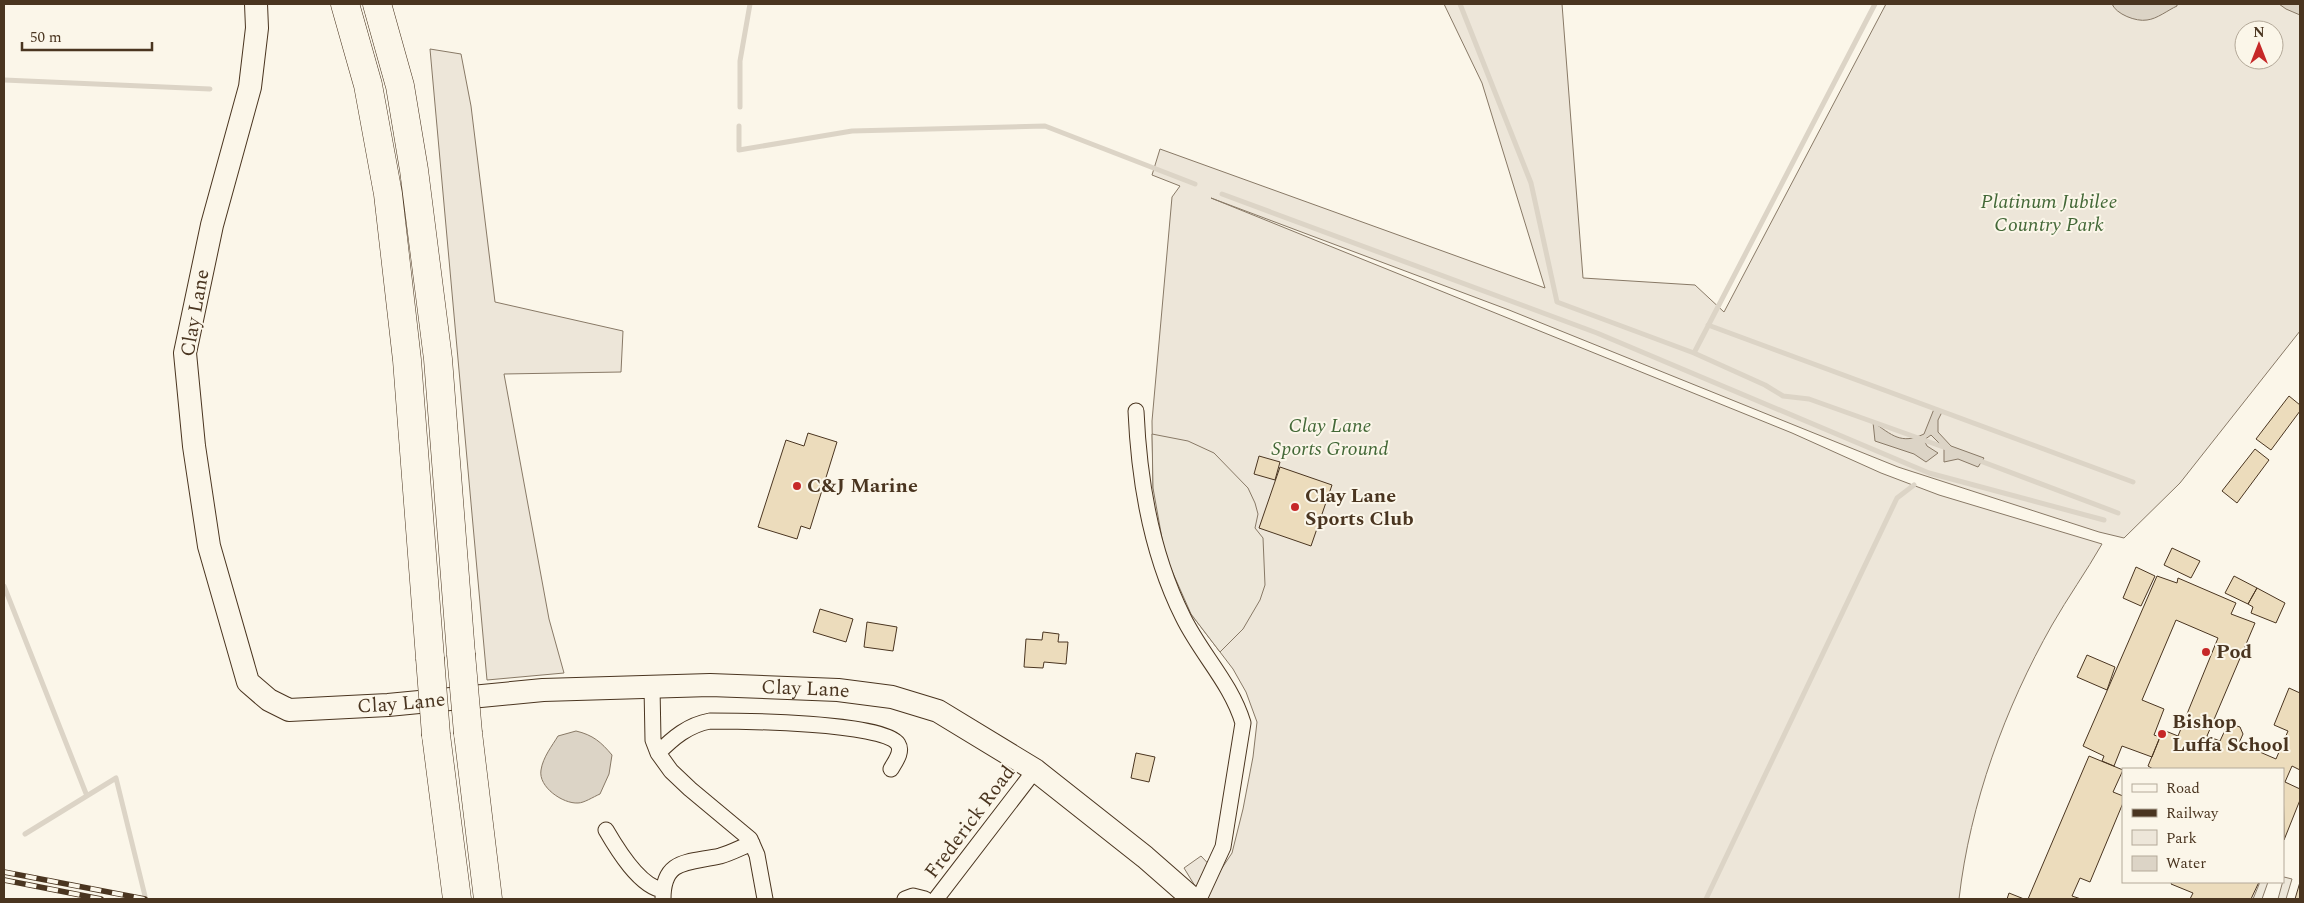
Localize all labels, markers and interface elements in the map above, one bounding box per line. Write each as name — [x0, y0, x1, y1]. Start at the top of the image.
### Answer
scale bar — [22, 20, 152, 52]
north arrow — [2234, 20, 2284, 70]
text: N — [2253, 22, 2265, 43]
text: 50 m — [30, 26, 62, 49]
park label: Platinum Jubilee Country Park — [1981, 187, 2118, 240]
street label: Clay Lane — [173, 267, 217, 359]
park label: Clay Lane Sports Ground — [1271, 411, 1389, 464]
place label: C&J Marine — [807, 471, 918, 501]
marker: C&J Marine — [791, 480, 803, 492]
place label: Clay Lane Sports Club — [1305, 481, 1414, 534]
marker: Clay Lane Sports Club — [1289, 501, 1301, 513]
place label: Pod — [2216, 637, 2253, 667]
marker: Pod — [2200, 646, 2212, 658]
street label: Clay Lane — [761, 672, 852, 706]
street label: Clay Lane — [356, 685, 447, 722]
place label: Bishop Luffa School — [2172, 707, 2289, 760]
marker: Bishop Luffa School — [2156, 728, 2168, 740]
street label: Frederick Road — [917, 759, 1023, 885]
legend — [2122, 768, 2284, 883]
text: Road — [2166, 777, 2200, 800]
text: Railway — [2166, 802, 2219, 825]
text: Park — [2166, 827, 2197, 850]
text: Water — [2166, 852, 2206, 875]

